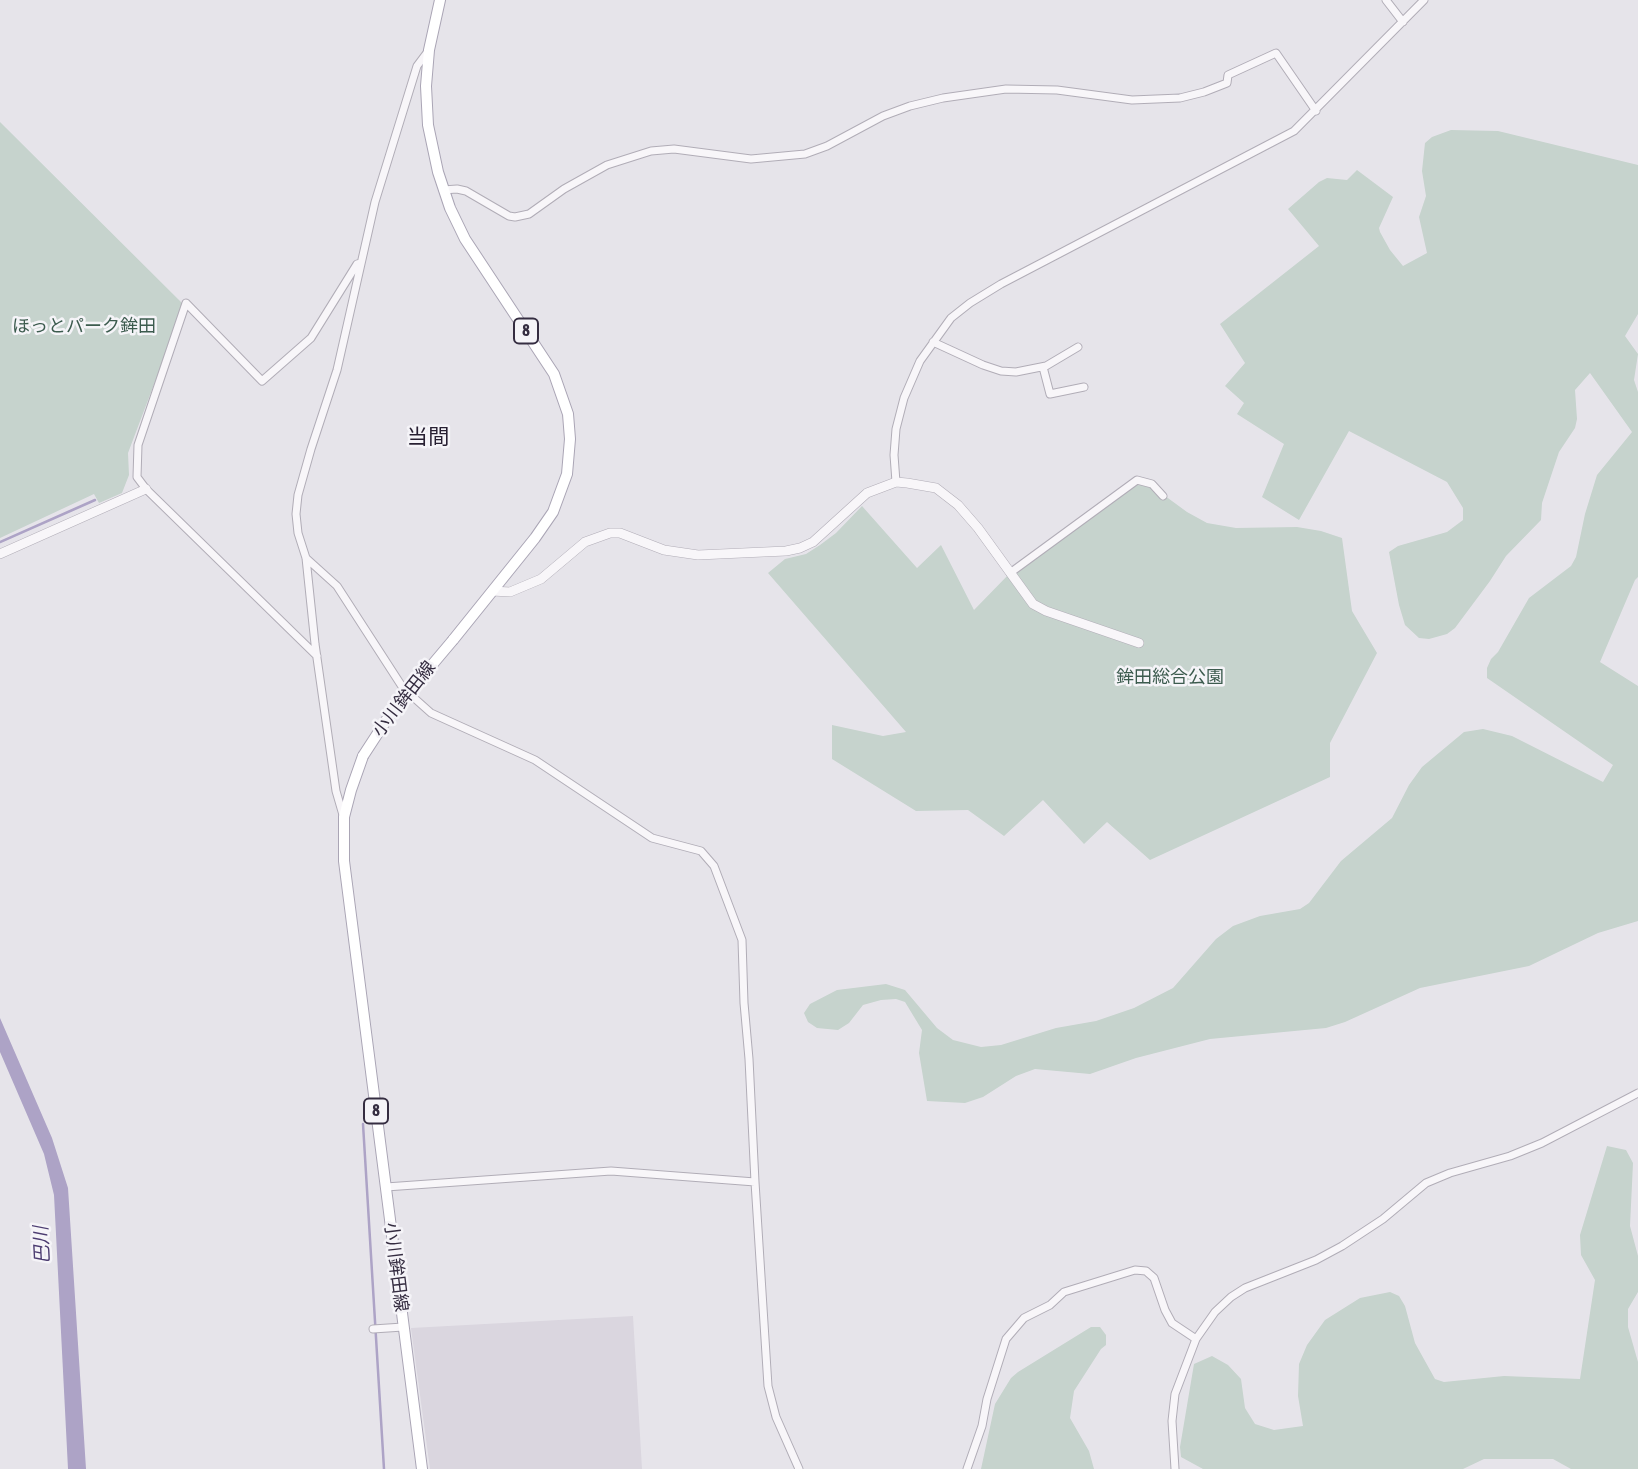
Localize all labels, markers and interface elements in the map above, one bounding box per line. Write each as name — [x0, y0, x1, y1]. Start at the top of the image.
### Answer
park label: ほっとパーク鉾田 — [12, 315, 156, 337]
road number: 8 — [514, 318, 538, 344]
district label: 当間 — [407, 424, 449, 450]
street label: 小川鉾田線 — [368, 657, 440, 741]
park label: 鉾田総合公園 — [1116, 666, 1224, 688]
road number: 8 — [364, 1098, 388, 1124]
street label: 小川鉾田線 — [380, 1221, 412, 1313]
water label: 巴川 — [30, 1225, 54, 1265]

